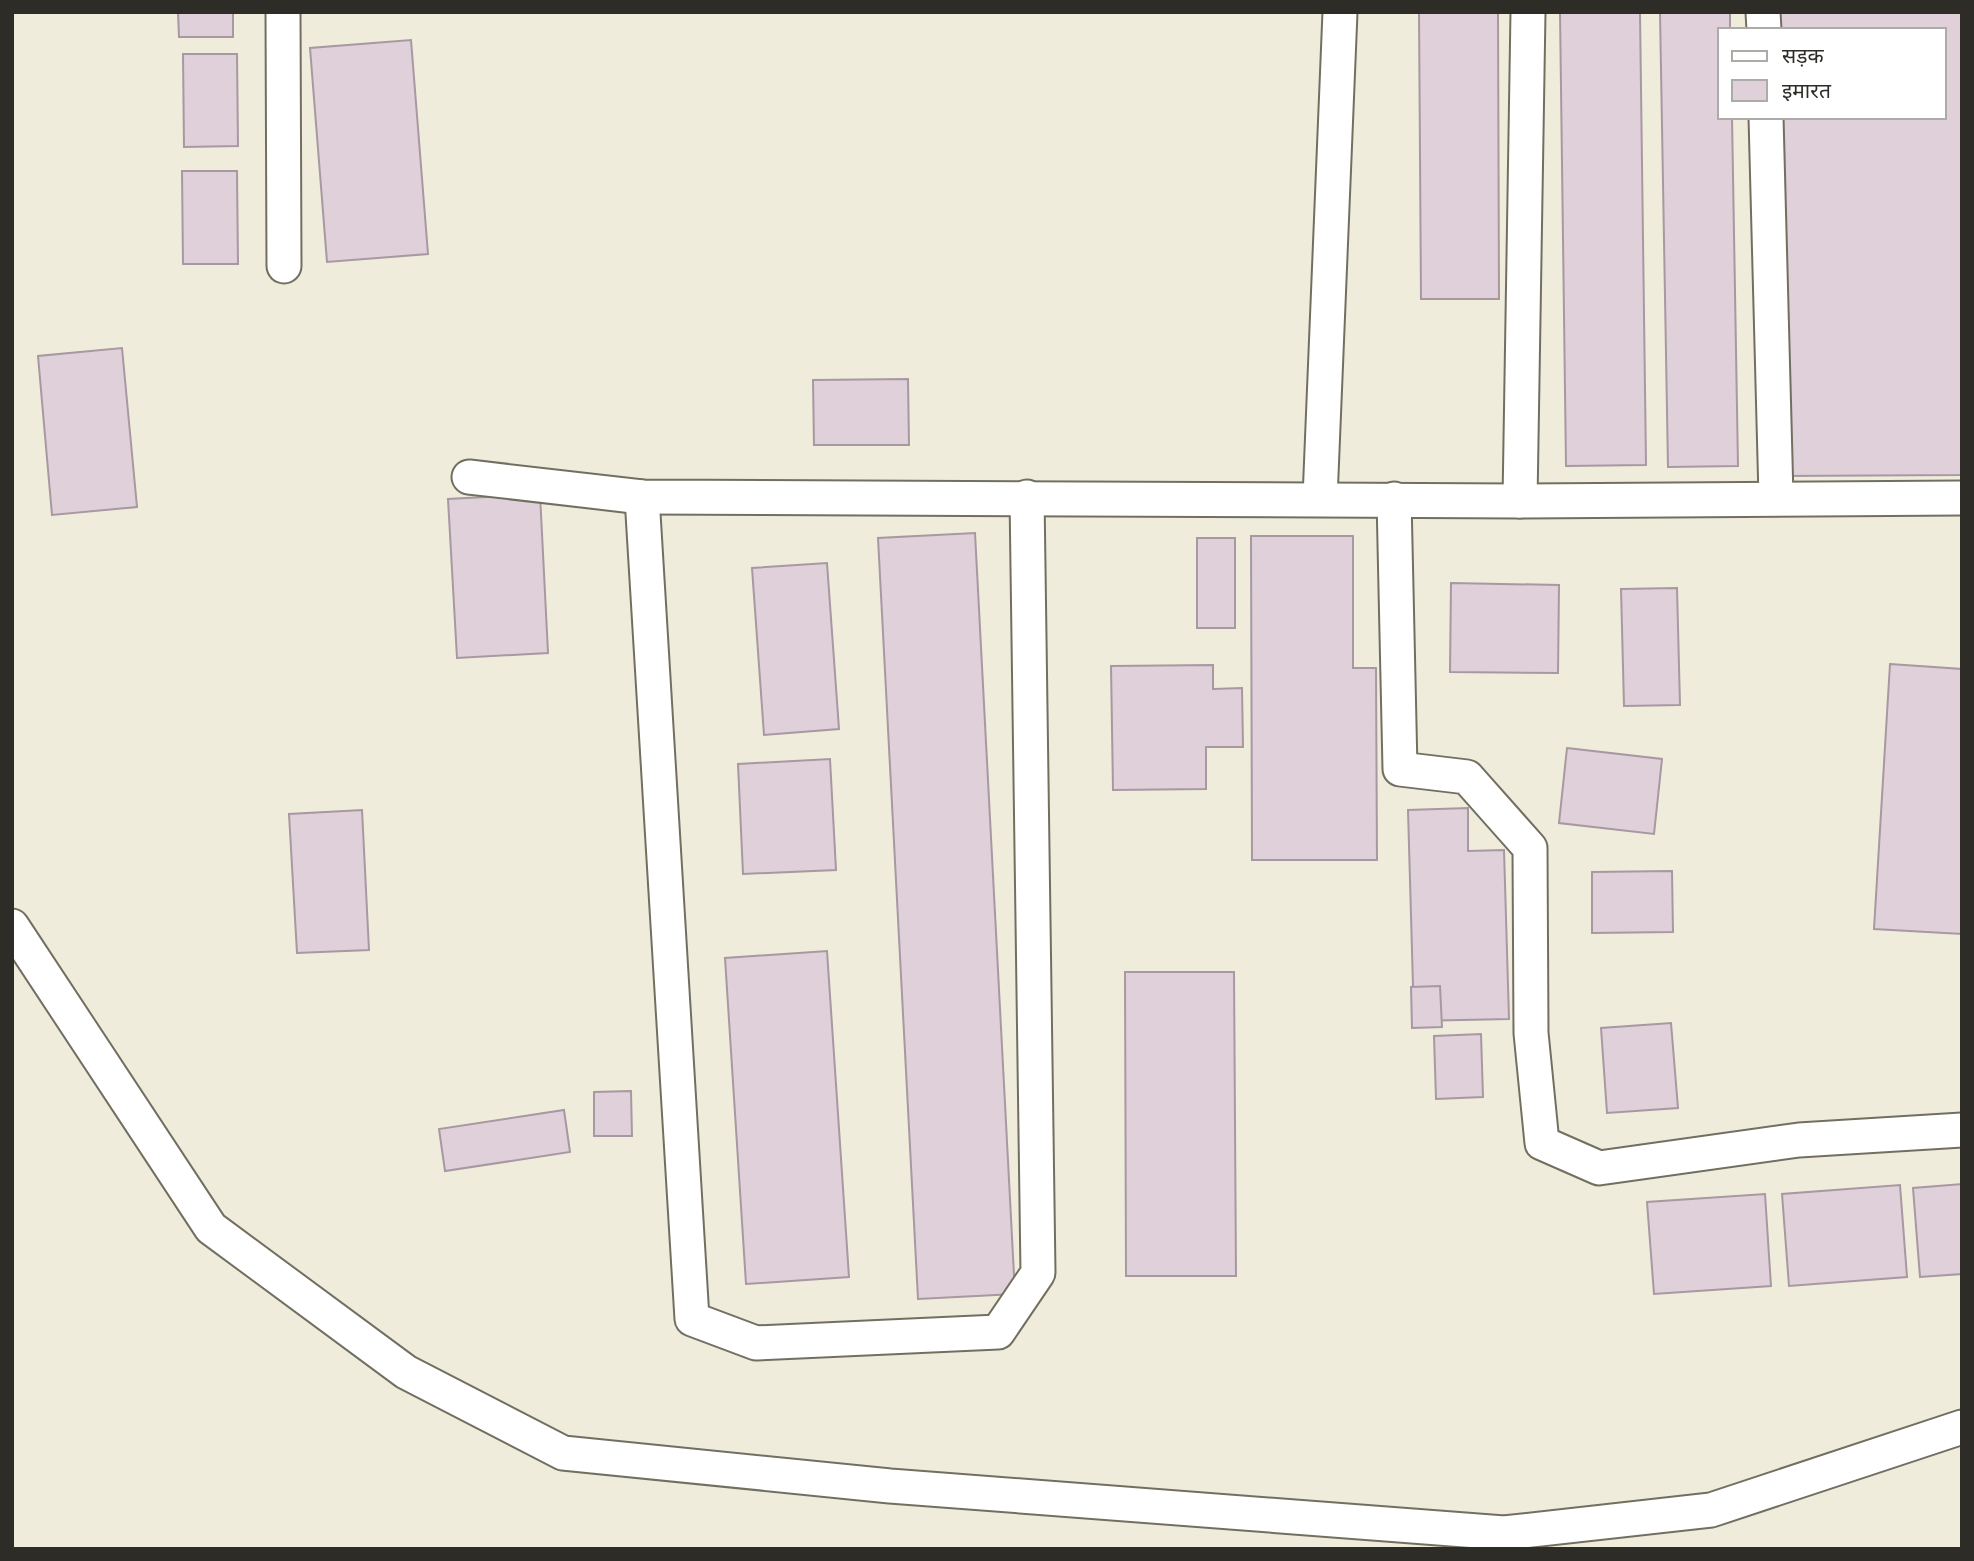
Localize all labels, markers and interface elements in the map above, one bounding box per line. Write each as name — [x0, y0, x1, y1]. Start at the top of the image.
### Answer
legend — [1718, 28, 1946, 119]
text: सड़क — [1782, 43, 1824, 68]
text: इमारत — [1782, 78, 1832, 103]

